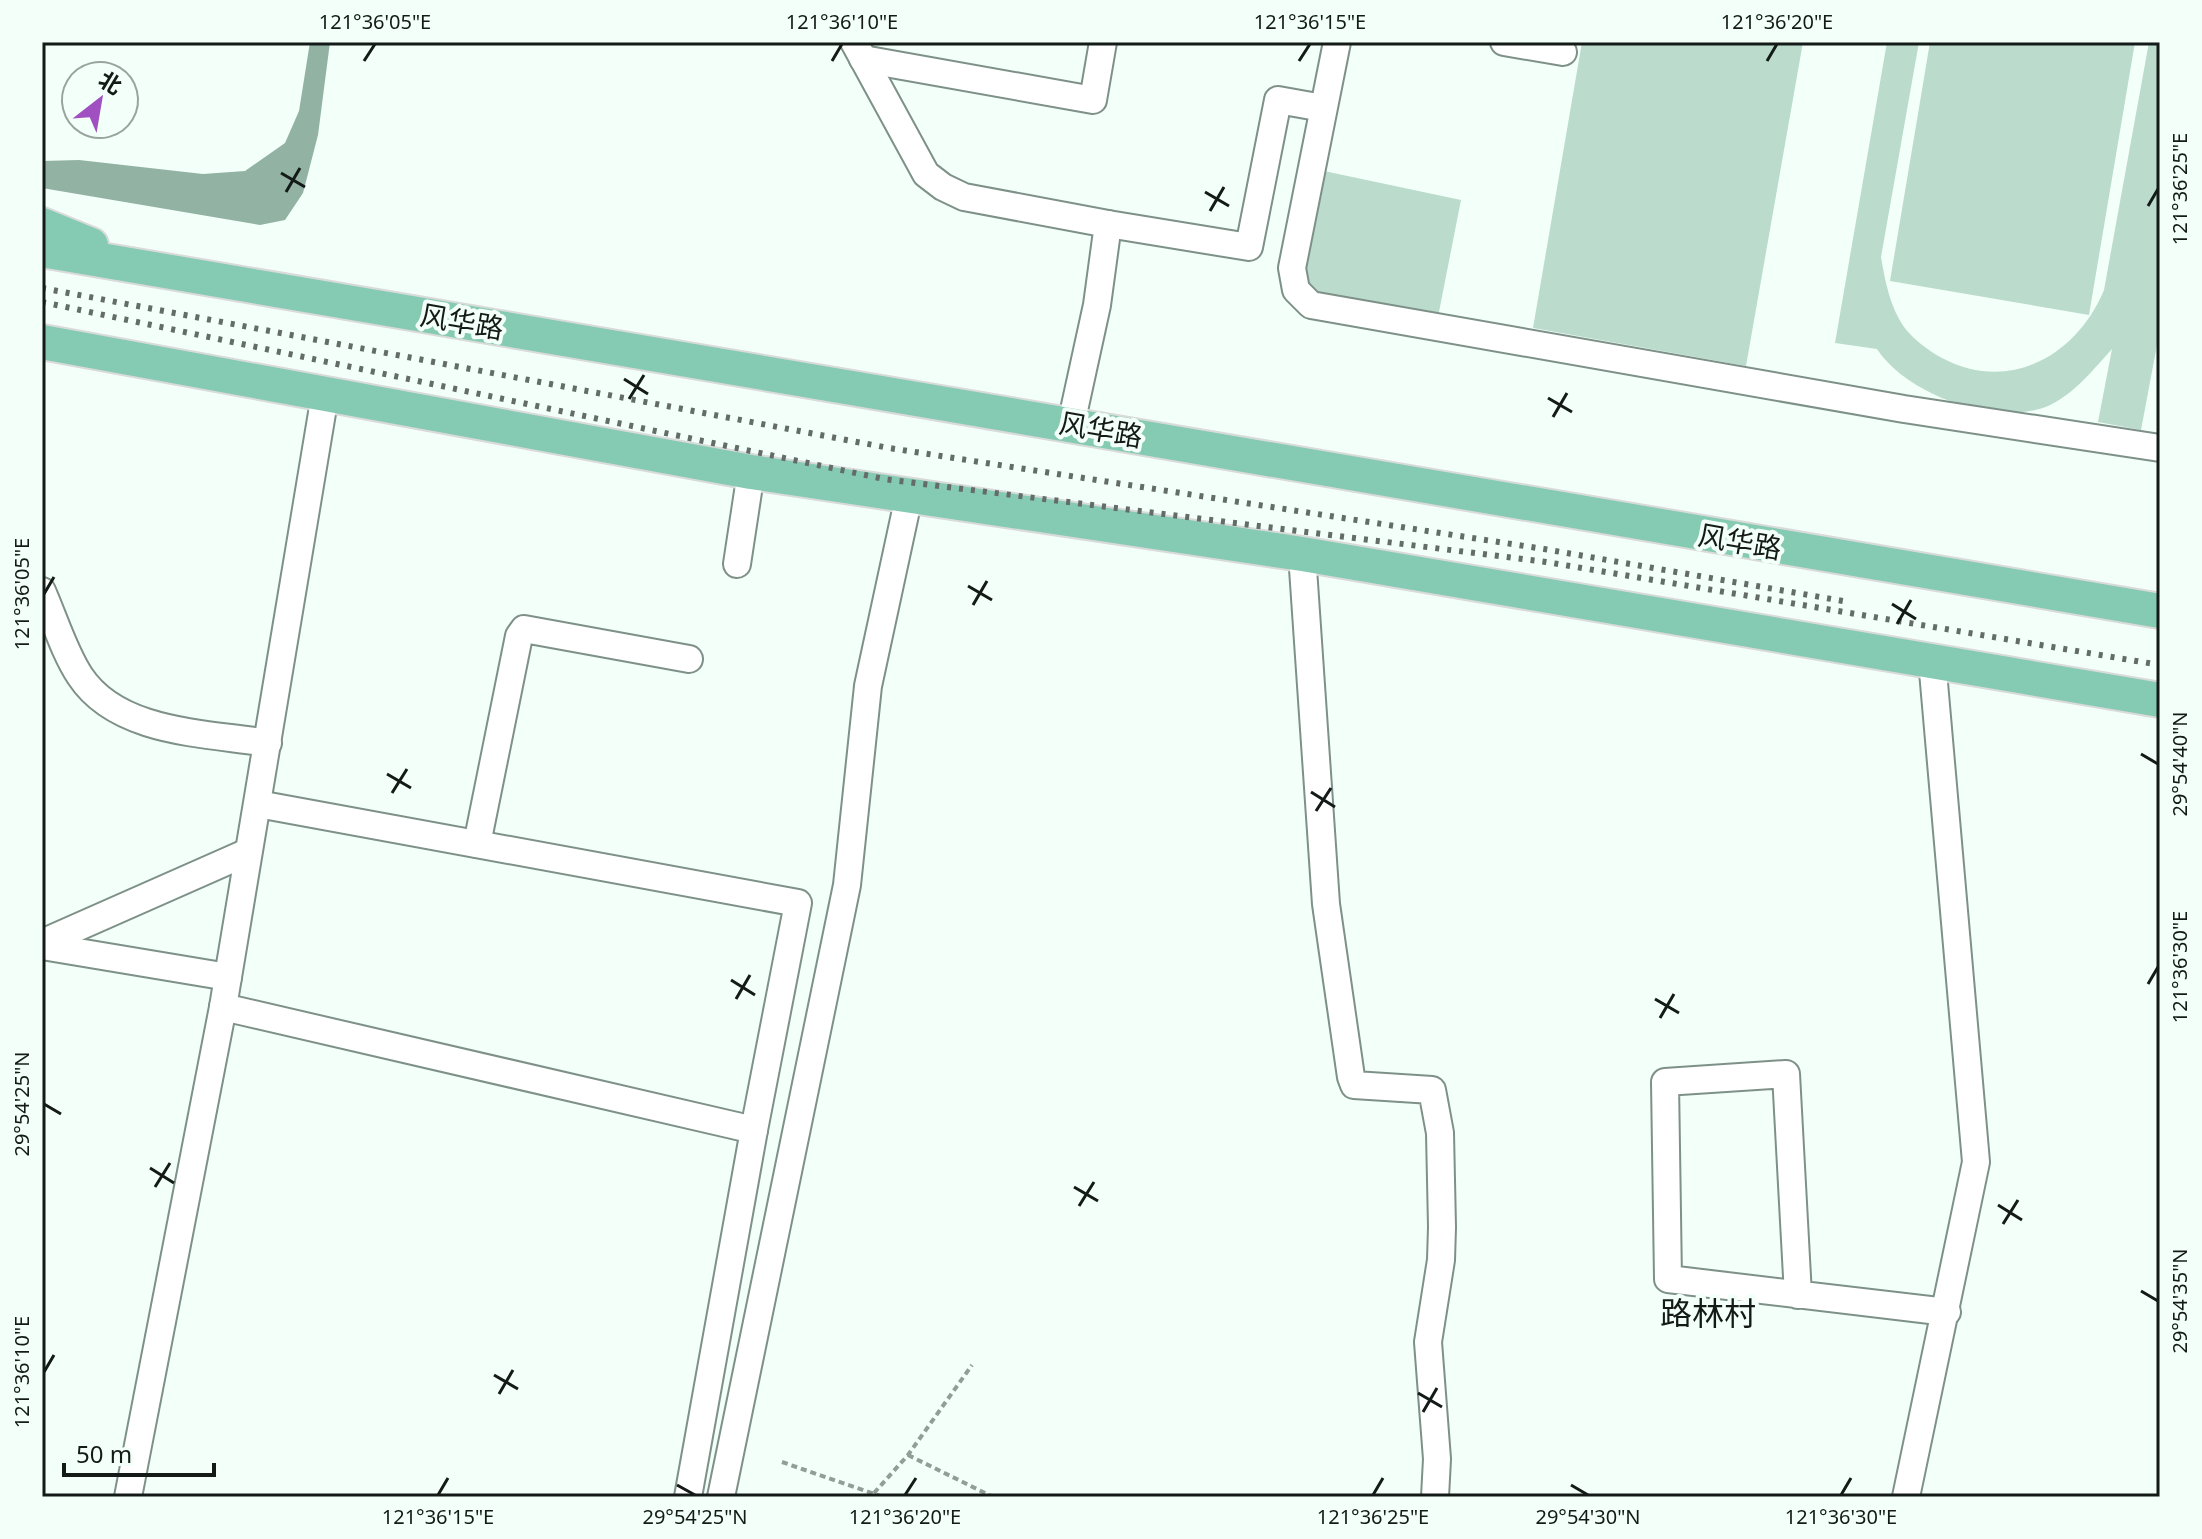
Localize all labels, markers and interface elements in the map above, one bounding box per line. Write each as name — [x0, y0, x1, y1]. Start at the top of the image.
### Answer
text: 121°36'05"E — [319, 8, 431, 35]
text: 121°36'10"E — [786, 8, 898, 35]
text: 121°36'15"E — [1254, 8, 1366, 35]
text: 121°36'20"E — [1721, 8, 1833, 35]
north arrow — [60, 60, 140, 140]
text: 北 — [94, 63, 128, 101]
text: 121°36'25"E — [2166, 133, 2193, 245]
street label: 风华路 — [417, 295, 507, 347]
street label: 风华路 — [1056, 403, 1146, 455]
street label: 风华路 — [1695, 515, 1785, 567]
text: 121°36'05"E — [8, 538, 35, 650]
text: 29°54'40"N — [2166, 711, 2193, 817]
text: 121°36'30"E — [2166, 911, 2193, 1023]
text: 29°54'25"N — [8, 1051, 35, 1157]
text: 29°54'35"N — [2166, 1248, 2193, 1354]
district label: 路林村 — [1660, 1291, 1756, 1334]
text: 121°36'10"E — [8, 1316, 35, 1428]
scale bar — [64, 1427, 214, 1477]
text: 50 m — [76, 1437, 132, 1470]
text: 121°36'15"E — [382, 1503, 494, 1530]
text: 29°54'25"N — [642, 1503, 748, 1530]
text: 121°36'20"E — [849, 1503, 961, 1530]
text: 121°36'25"E — [1317, 1503, 1429, 1530]
text: 29°54'30"N — [1535, 1503, 1641, 1530]
text: 121°36'30"E — [1785, 1503, 1897, 1530]

